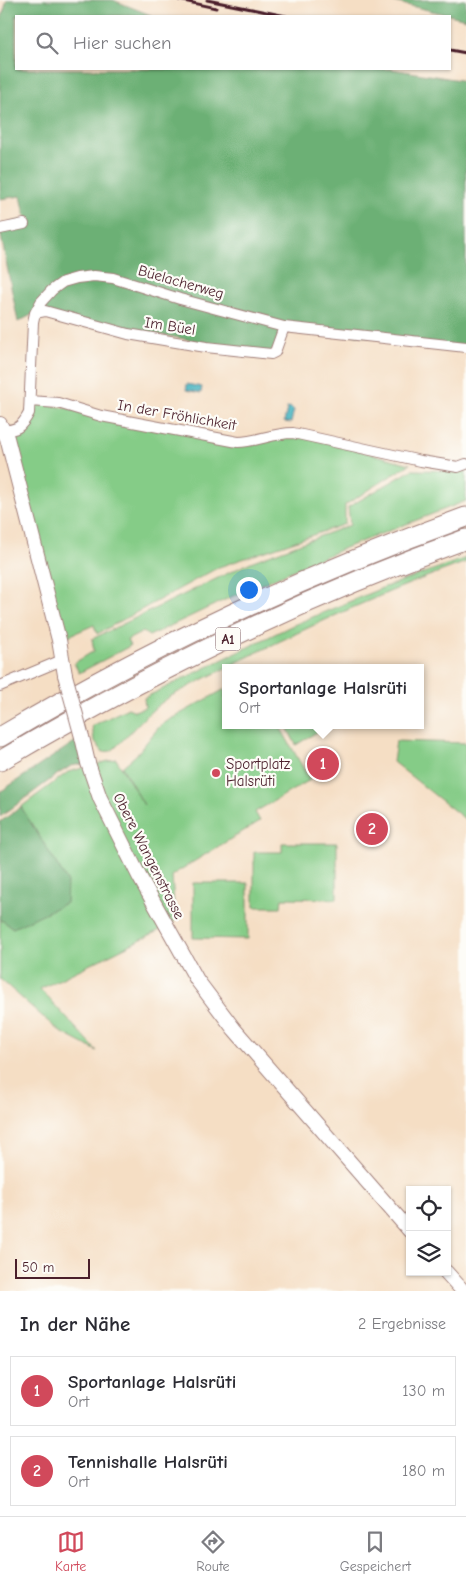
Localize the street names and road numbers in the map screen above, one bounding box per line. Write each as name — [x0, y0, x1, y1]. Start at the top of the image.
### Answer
street label: Büelacherweg — [136, 261, 226, 303]
street label: Im Büel — [143, 313, 197, 339]
street label: In der Fröhlichkeit — [116, 396, 238, 434]
road number: A1 — [216, 628, 240, 650]
street label: Obere Wangenstrasse — [109, 790, 189, 922]

